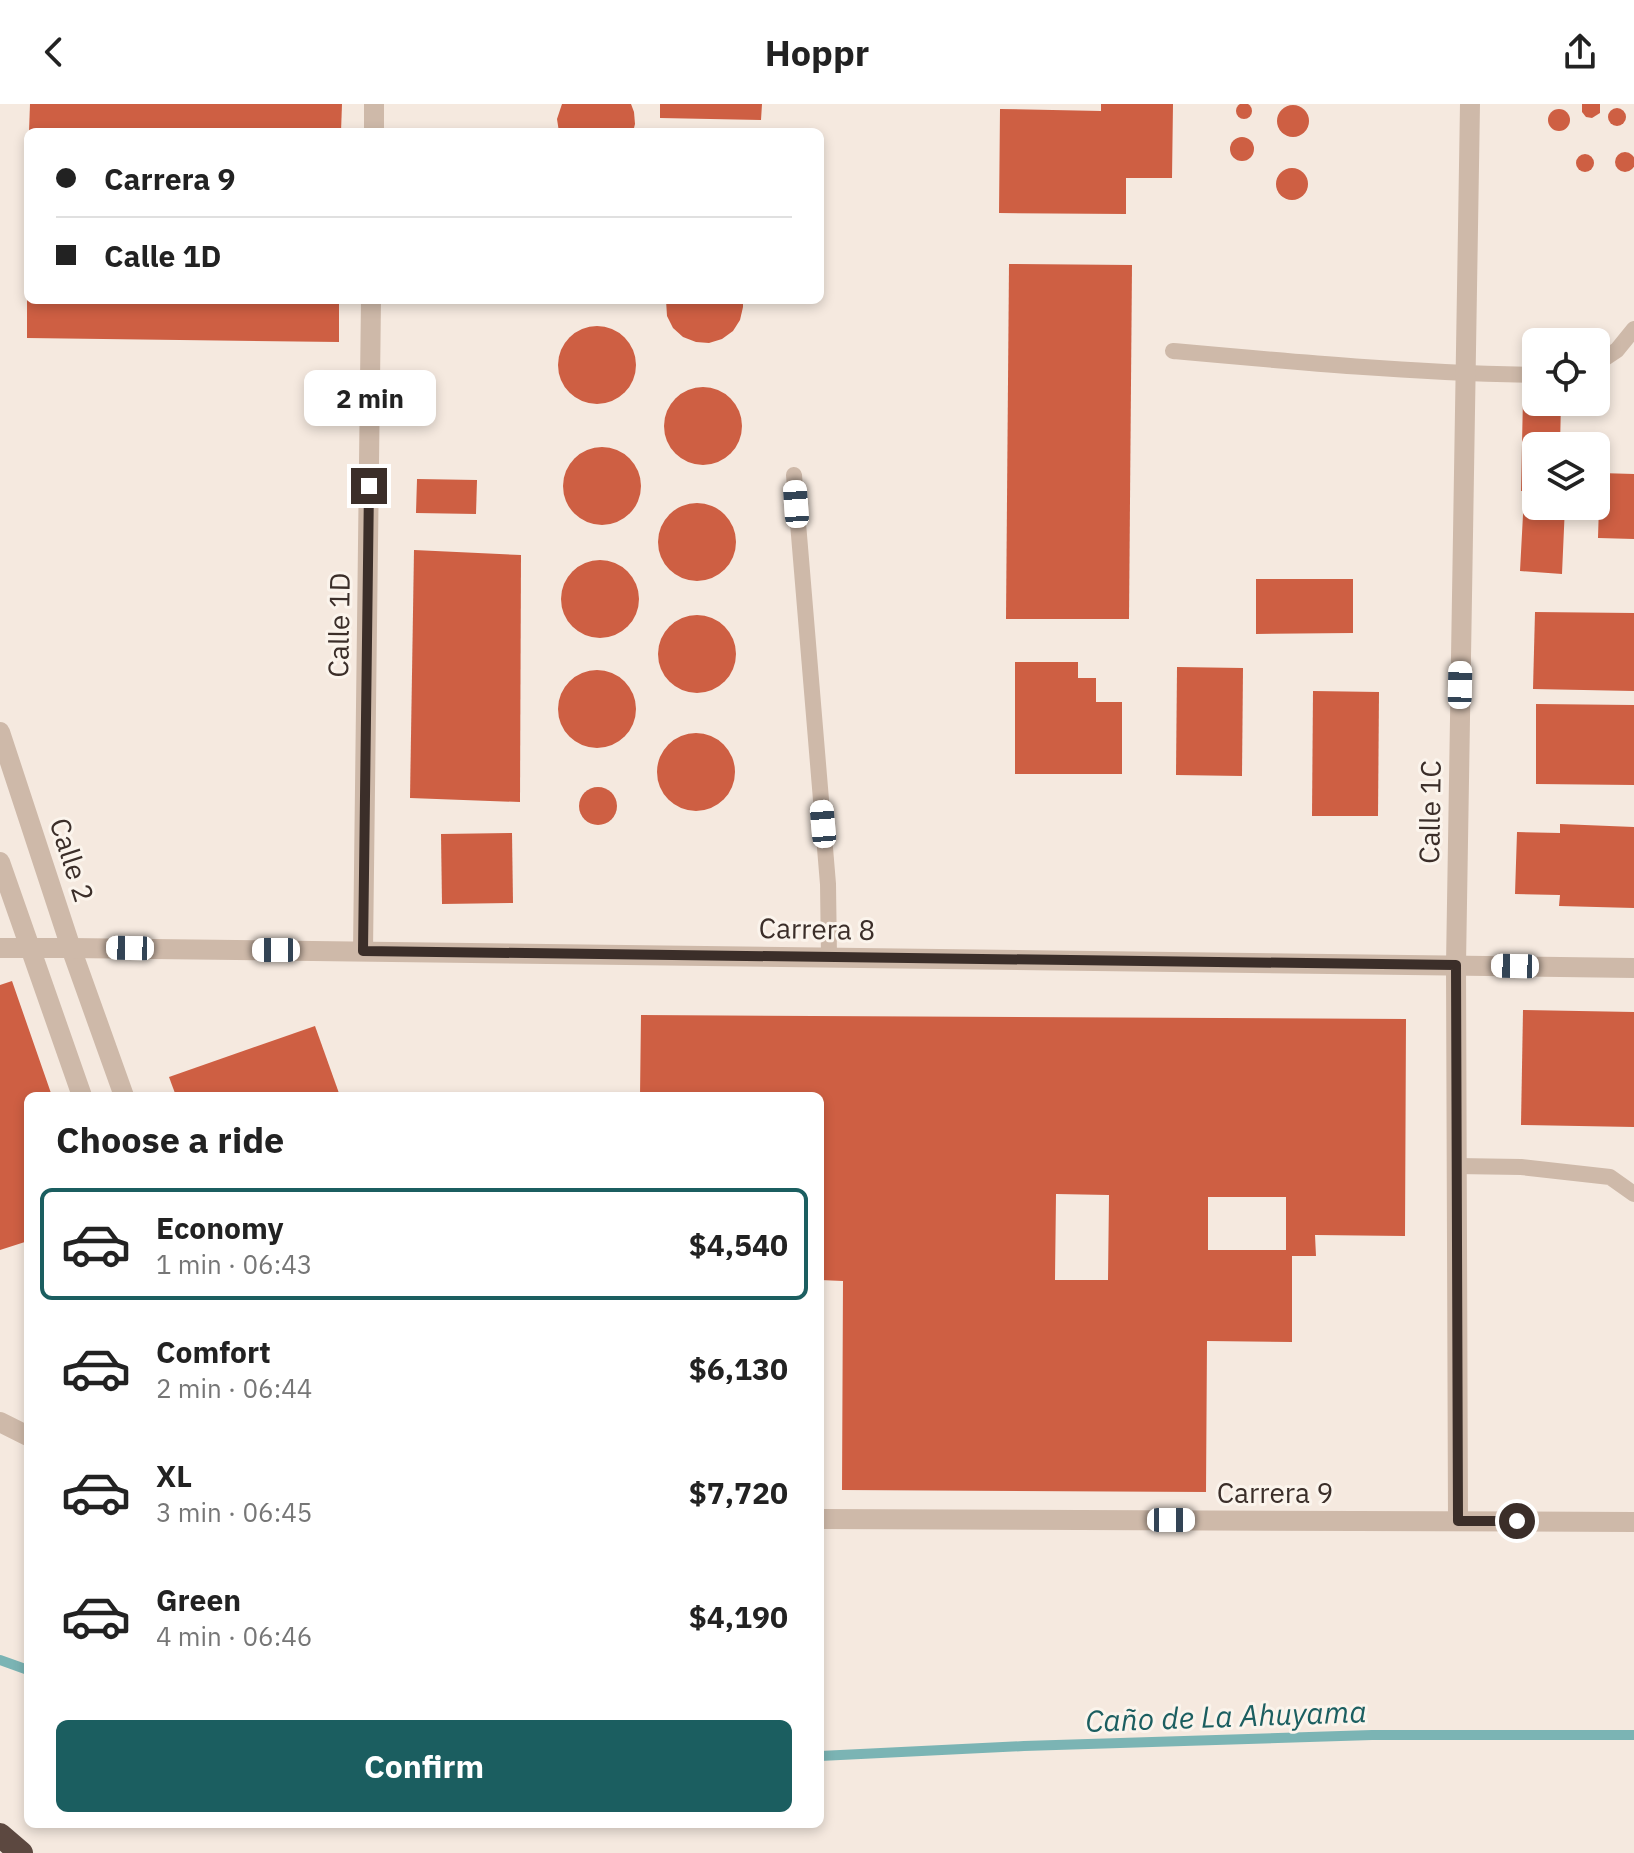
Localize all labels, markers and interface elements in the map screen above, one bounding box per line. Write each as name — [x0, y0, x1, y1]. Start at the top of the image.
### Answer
text: Hoppr — [765, 29, 869, 76]
icon: back — [32, 30, 76, 74]
icon: share — [1558, 30, 1602, 74]
text: Carrera 9 — [104, 159, 235, 198]
text: Calle 1D — [104, 236, 221, 275]
map controls — [1522, 328, 1610, 520]
button: locate — [1522, 328, 1610, 416]
callout: 2 min — [303, 370, 435, 426]
text: 2 min — [336, 381, 404, 415]
button: layers — [1522, 432, 1610, 520]
route end — [351, 468, 387, 504]
car — [782, 479, 810, 529]
street label: Calle 1D — [319, 572, 358, 678]
car — [1448, 661, 1472, 709]
street label: Calle 1C — [1410, 760, 1449, 864]
car — [809, 799, 837, 849]
street label: Calle 2 — [42, 813, 103, 907]
street label: Carrera 8 — [758, 909, 876, 948]
car — [106, 936, 154, 960]
car — [252, 938, 300, 962]
car — [1491, 954, 1539, 978]
text: Choose a ride — [56, 1116, 284, 1163]
icon: car — [60, 1208, 132, 1280]
text: Economy — [156, 1208, 284, 1247]
text: $4,540 — [689, 1225, 788, 1264]
text: 1 min · 06:43 — [156, 1247, 312, 1281]
icon: car — [60, 1332, 132, 1404]
text: Comfort — [156, 1332, 271, 1371]
text: $6,130 — [689, 1349, 788, 1388]
text: 2 min · 06:44 — [156, 1371, 312, 1405]
icon: car — [60, 1456, 132, 1528]
text: XL — [156, 1456, 192, 1495]
text: $7,720 — [689, 1473, 788, 1512]
street label: Carrera 9 — [1217, 1474, 1333, 1511]
text: 3 min · 06:45 — [156, 1495, 312, 1529]
route start — [1499, 1503, 1535, 1539]
car — [1147, 1508, 1195, 1532]
icon: car — [60, 1580, 132, 1652]
text: Green — [156, 1580, 241, 1619]
text: $4,190 — [689, 1597, 788, 1636]
text: 4 min · 06:46 — [156, 1619, 312, 1653]
water label: Caño de La Ahuyama — [1085, 1691, 1367, 1740]
button: Confirm — [56, 1720, 792, 1812]

